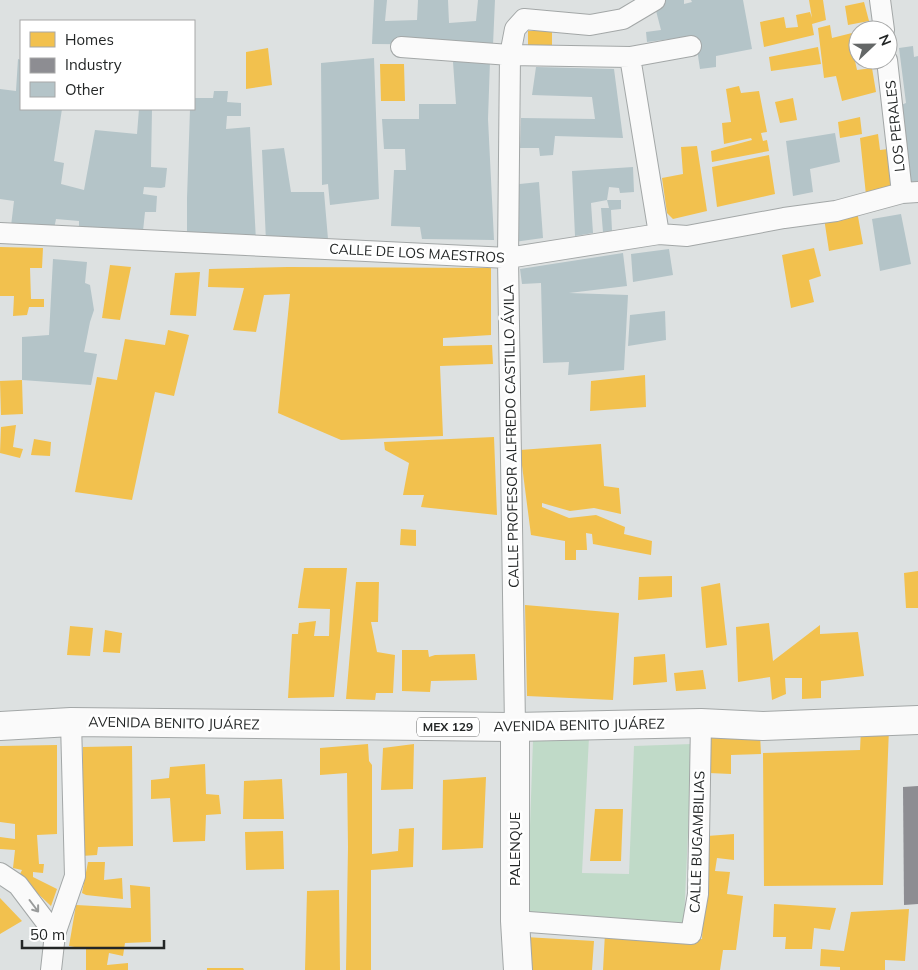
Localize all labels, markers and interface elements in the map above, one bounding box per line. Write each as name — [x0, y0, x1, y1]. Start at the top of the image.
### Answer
legend — [20, 20, 195, 110]
north arrow — [848, 20, 898, 70]
text: Homes — [65, 30, 114, 49]
text: N — [875, 32, 895, 48]
text: Industry — [65, 55, 122, 74]
street label: LOS PERALES — [881, 79, 909, 173]
text: Other — [65, 80, 105, 99]
street label: CALLE DE LOS MAESTROS — [329, 239, 506, 267]
street label: CALLE PROFESOR ALFREDO CASTILLO ÁVILA — [499, 283, 523, 588]
street label: AVENIDA BENITO JUÁREZ — [88, 713, 260, 733]
street label: AVENIDA BENITO JUÁREZ — [493, 715, 665, 735]
road number: MEX 129 — [417, 718, 479, 736]
street label: CALLE BUGAMBILIAS — [686, 770, 708, 913]
street label: PALENQUE — [506, 812, 524, 886]
one-way arrow — [29, 899, 39, 913]
scale bar — [22, 918, 165, 950]
text: 50 m — [30, 925, 65, 944]

